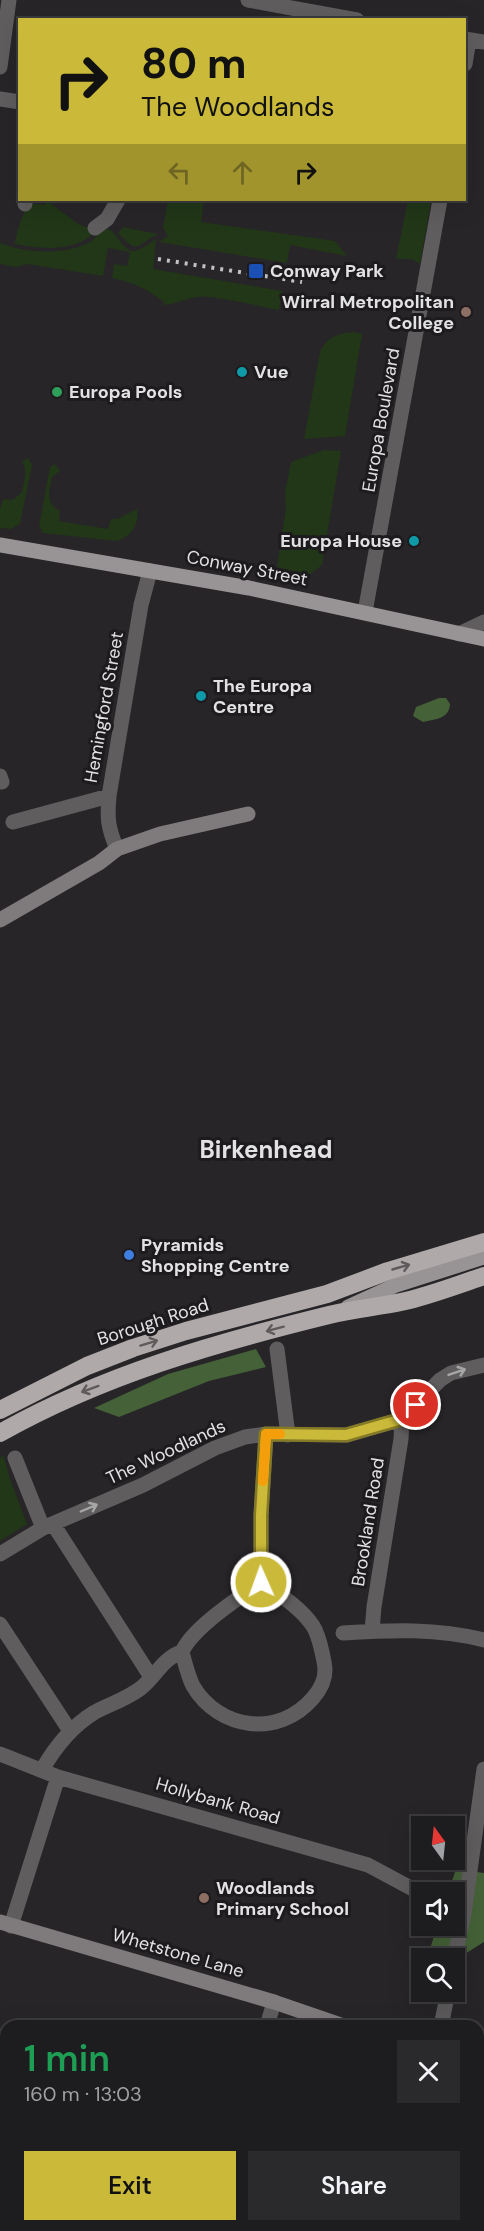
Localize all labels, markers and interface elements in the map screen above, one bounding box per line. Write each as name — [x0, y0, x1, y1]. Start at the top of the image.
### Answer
text: 80 m — [141, 36, 247, 91]
icon: right — [42, 42, 120, 120]
text: The Woodlands — [141, 89, 335, 124]
icon: left — [163, 156, 196, 189]
icon: ahead — [226, 156, 259, 189]
icon: right — [289, 156, 322, 189]
place label: Conway Park — [270, 259, 384, 283]
marker: Conway Park — [247, 262, 265, 280]
place label: Wirral Metropolitan College — [282, 290, 454, 335]
marker: Wirral Metropolitan College — [459, 305, 473, 319]
street label: Europa Boulevard — [357, 346, 405, 494]
place label: Vue — [254, 360, 289, 384]
marker: Vue — [235, 365, 249, 379]
place label: Europa Pools — [69, 380, 182, 404]
marker: Europa Pools — [50, 385, 64, 399]
place label: Europa House — [280, 529, 402, 553]
marker: Europa House — [407, 534, 421, 548]
street label: Conway Street — [185, 545, 309, 591]
street label: Hemingford Street — [79, 630, 129, 784]
place label: The Europa Centre — [213, 674, 312, 719]
marker: The Europa Centre — [194, 689, 208, 703]
district label: Birkenhead — [200, 1134, 332, 1165]
place label: Pyramids Shopping Centre — [141, 1233, 290, 1278]
marker: Pyramids Shopping Centre — [122, 1248, 136, 1262]
one-way arrow — [391, 1261, 410, 1272]
street label: Borough Road — [94, 1293, 212, 1351]
one-way arrow — [266, 1324, 285, 1335]
one-way arrow — [139, 1337, 158, 1348]
one-way arrow — [447, 1366, 466, 1377]
pin — [390, 1379, 441, 1430]
one-way arrow — [81, 1385, 100, 1396]
icon: arrive — [399, 1388, 432, 1421]
street label: The Woodlands — [102, 1414, 230, 1490]
street label: Brookland Road — [346, 1456, 390, 1588]
one-way arrow — [79, 1502, 98, 1513]
position arrow — [229, 1550, 293, 1614]
street label: Hollybank Road — [153, 1772, 283, 1830]
north arrow — [411, 1816, 465, 1870]
map controls — [411, 1816, 465, 2002]
place label: Woodlands Primary School — [216, 1876, 349, 1921]
button: sound — [411, 1882, 465, 1936]
marker: Woodlands Primary School — [197, 1891, 211, 1905]
street label: Whetstone Lane — [109, 1923, 247, 1983]
button: search — [411, 1948, 465, 2002]
text: 1 min — [24, 2035, 110, 2082]
button: close — [397, 2040, 460, 2103]
text: 160 m · 13:03 — [24, 2081, 142, 2107]
button: Exit — [24, 2151, 236, 2220]
button: Share — [248, 2151, 460, 2220]

